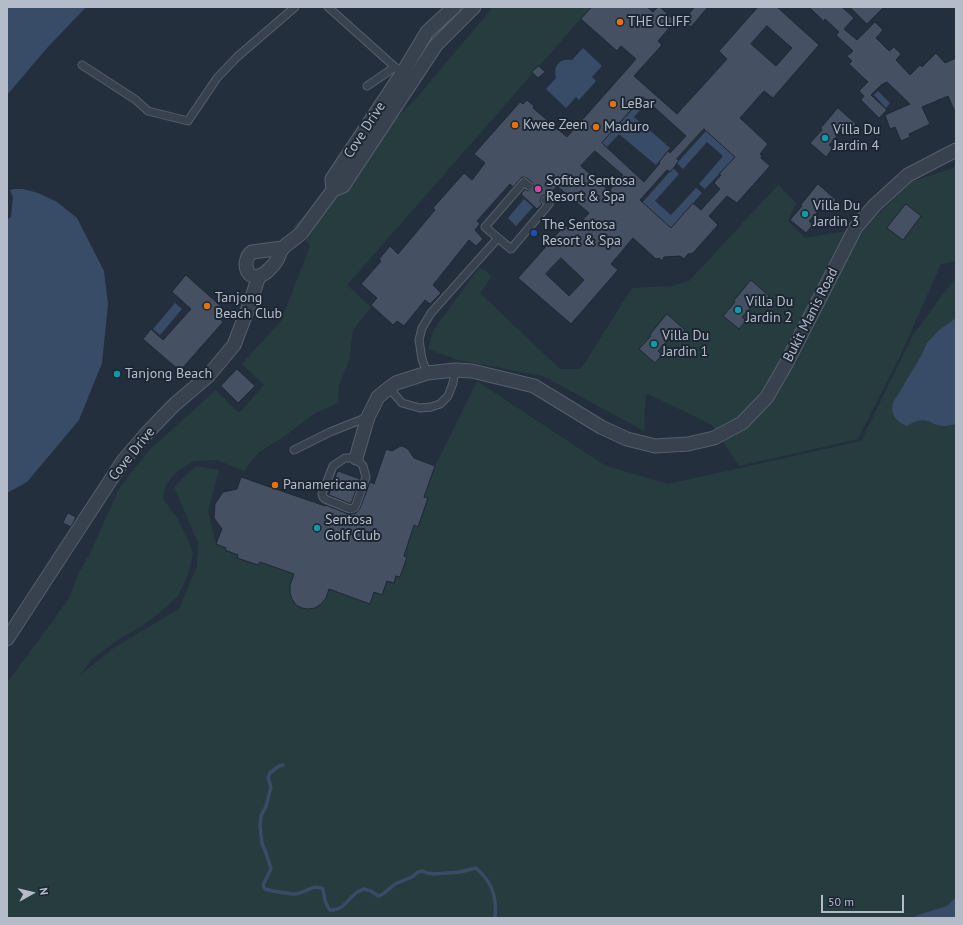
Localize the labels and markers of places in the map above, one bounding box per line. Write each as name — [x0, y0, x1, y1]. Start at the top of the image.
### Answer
place label: THE CLIFF — [628, 14, 690, 30]
marker: THE CLIFF — [615, 17, 625, 27]
place label: LeBar — [621, 96, 654, 112]
marker: LeBar — [608, 99, 618, 109]
place label: Kwee Zeen — [523, 117, 587, 133]
place label: Maduro — [604, 119, 649, 135]
marker: Kwee Zeen — [510, 120, 520, 130]
marker: Maduro — [591, 122, 601, 132]
place label: Villa Du Jardin 4 — [833, 122, 880, 154]
marker: Villa Du Jardin 4 — [820, 133, 830, 143]
place label: Sofitel Sentosa Resort & Spa — [546, 173, 635, 206]
marker: Sofitel Sentosa Resort & Spa — [533, 184, 543, 194]
place label: Villa Du Jardin 3 — [813, 198, 860, 230]
marker: Villa Du Jardin 3 — [800, 209, 810, 219]
place label: The Sentosa Resort & Spa — [542, 217, 621, 250]
marker: The Sentosa Resort & Spa — [529, 228, 539, 238]
place label: Tanjong Beach Club — [215, 290, 282, 322]
place label: Villa Du Jardin 2 — [746, 294, 793, 326]
marker: Tanjong Beach Club — [202, 301, 212, 311]
marker: Villa Du Jardin 2 — [733, 305, 743, 315]
place label: Villa Du Jardin 1 — [662, 328, 709, 360]
marker: Villa Du Jardin 1 — [649, 339, 659, 349]
place label: Tanjong Beach — [125, 366, 212, 382]
marker: Tanjong Beach — [112, 369, 122, 379]
place label: Panamericana — [283, 477, 367, 493]
marker: Panamericana — [270, 480, 280, 490]
place label: Sentosa Golf Club — [325, 512, 381, 544]
marker: Sentosa Golf Club — [312, 523, 322, 533]

